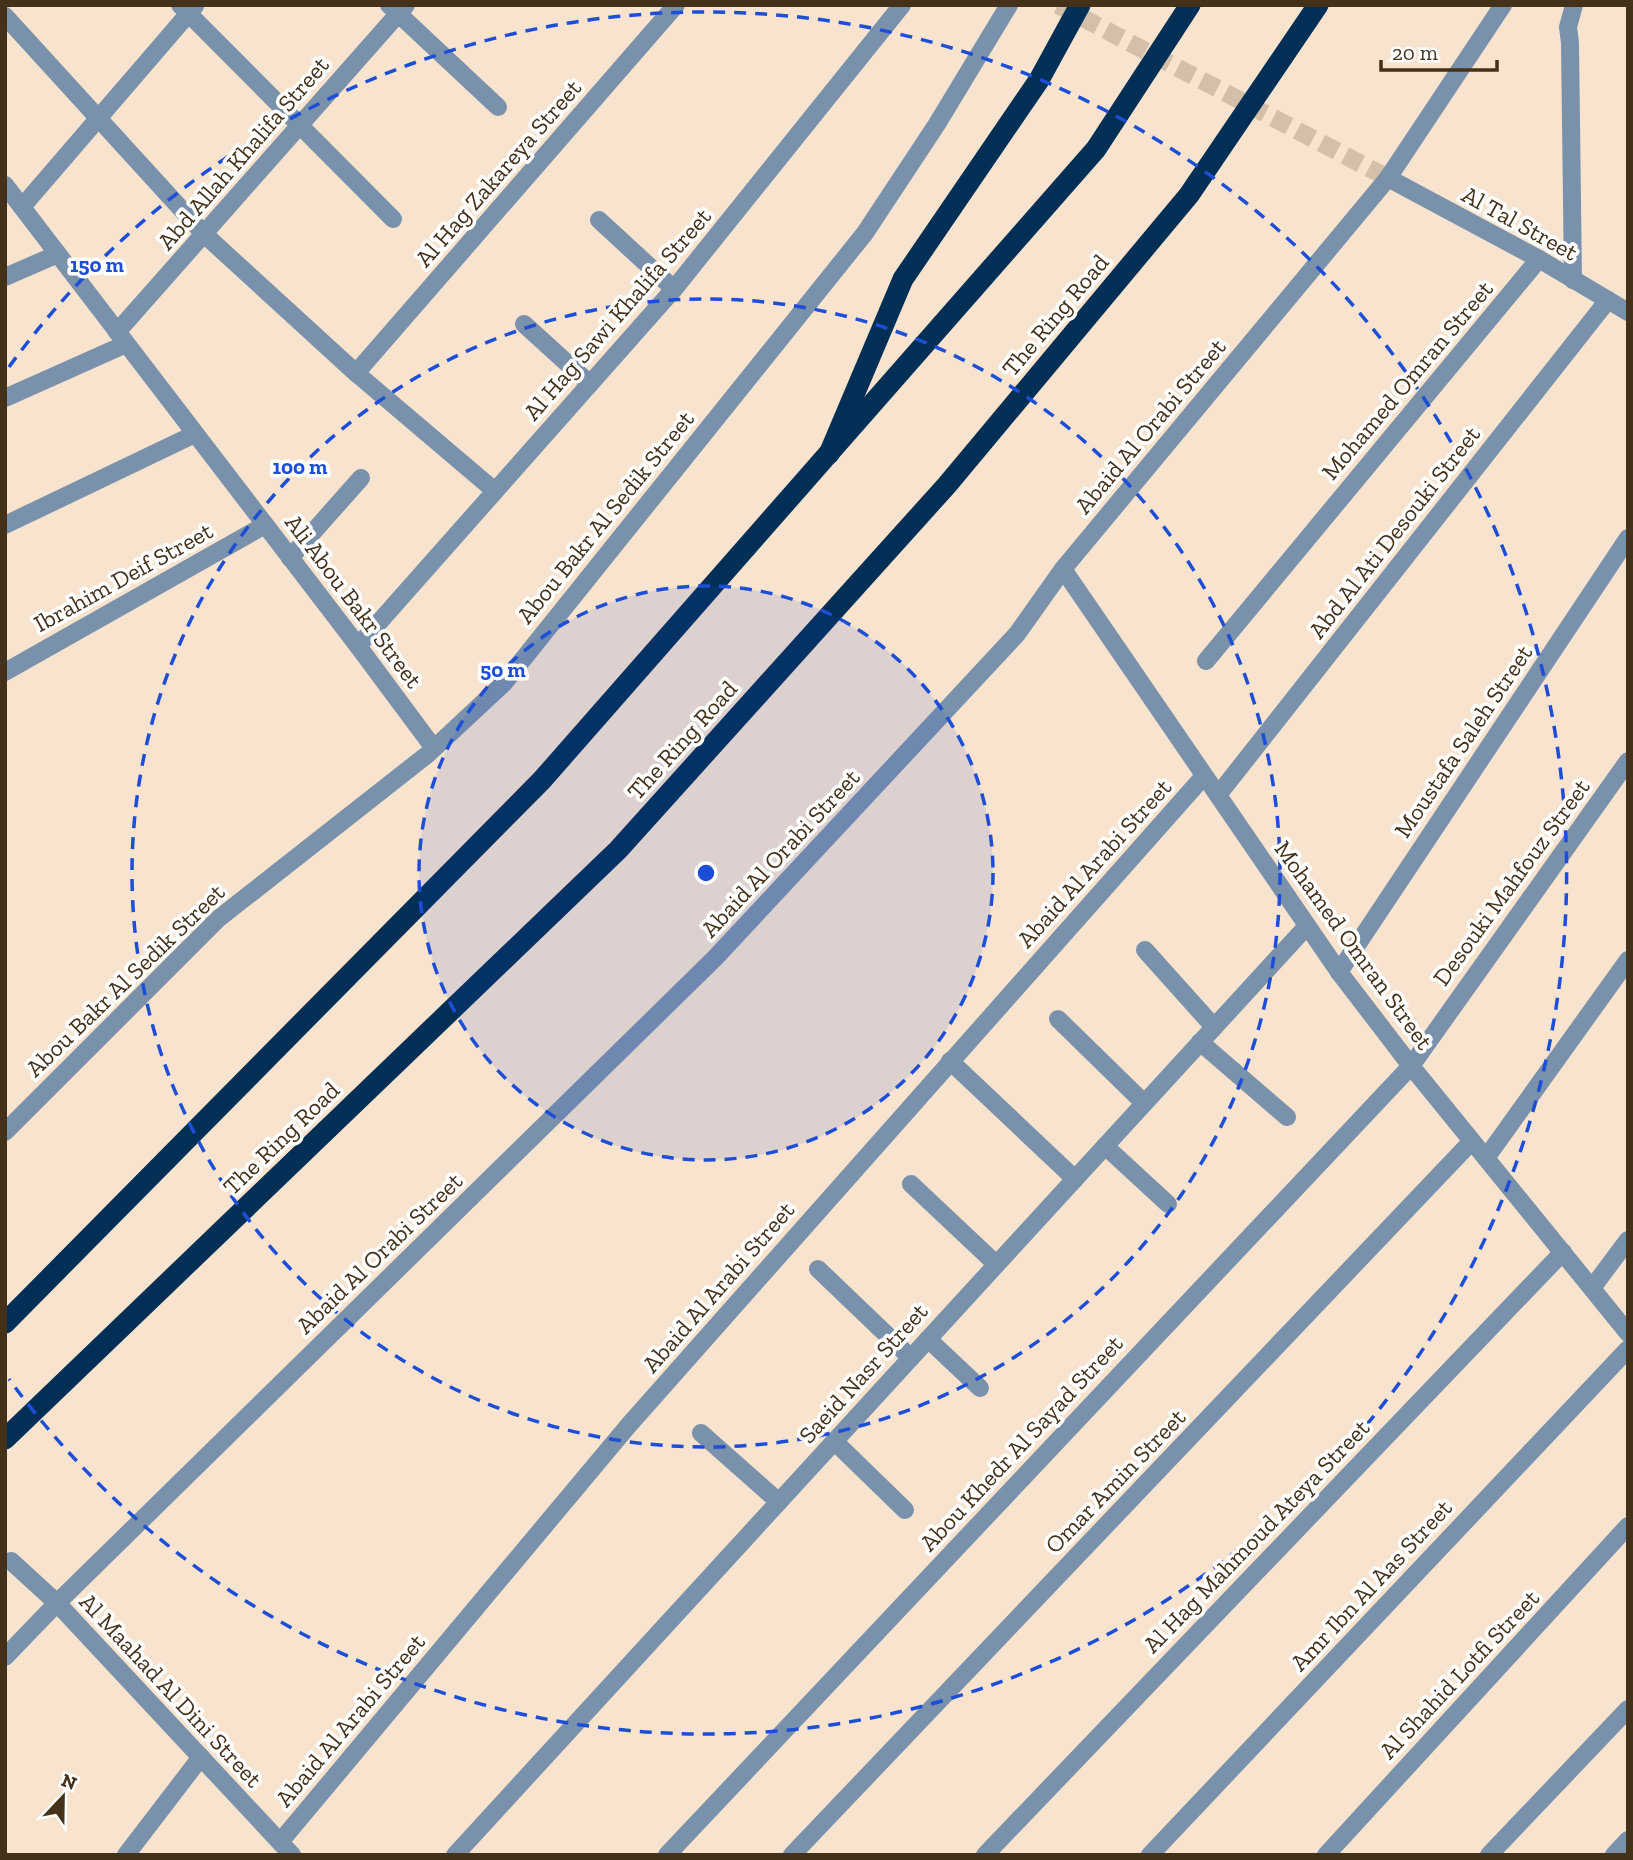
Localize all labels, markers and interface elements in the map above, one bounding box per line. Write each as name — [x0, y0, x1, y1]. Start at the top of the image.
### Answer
scale bar — [1381, 28, 1496, 72]
text: 20 m — [1392, 40, 1438, 65]
street label: Abd Allah Khalifa Street — [151, 50, 335, 255]
street label: Al Hag Zakareya Street — [409, 73, 587, 272]
street label: Al Tal Street — [1457, 179, 1583, 267]
street label: Al Hag Sawi Khalifa Street — [517, 202, 717, 426]
street label: The Ring Road — [996, 248, 1114, 382]
text: 150 m — [70, 252, 125, 277]
street label: Mohamed Omran Street — [1315, 275, 1499, 485]
street label: Abaid Al Orabi Street — [1068, 333, 1232, 519]
street label: Abou Bakr Al Sedik Street — [510, 405, 700, 629]
street label: Abd Al Ati Desouki Street — [1302, 420, 1486, 644]
text: 100 m — [273, 454, 328, 479]
street label: Ali Abou Bakr Street — [279, 508, 429, 694]
street label: Ibrahim Deif Street — [29, 516, 217, 638]
street label: Moustafa Saleh Street — [1388, 639, 1538, 843]
text: 50 m — [480, 657, 526, 682]
street label: The Ring Road — [621, 674, 743, 806]
street label: Abaid Al Orabi Street — [695, 763, 865, 943]
street label: Abaid Al Arabi Street — [1011, 773, 1177, 953]
street label: Desouki Mahfouz Street — [1426, 773, 1596, 991]
street label: Mohamed Omran Street — [1269, 835, 1440, 1055]
centre of rings — [694, 861, 718, 885]
street label: Abou Bakr Al Sedik Street — [20, 877, 230, 1083]
street label: The Ring Road — [217, 1075, 345, 1201]
street label: Abaid Al Orabi Street — [290, 1166, 468, 1340]
street label: Abaid Al Arabi Street — [636, 1196, 800, 1378]
street label: Saeid Nasr Street — [792, 1297, 934, 1449]
street label: Abou Khedr Al Sayad Street — [913, 1329, 1129, 1557]
street label: Omar Amin Street — [1039, 1403, 1191, 1559]
street label: Al Hag Mahmoud Ateya Street — [1137, 1413, 1375, 1659]
street label: Amr Ibn Al Aas Street — [1284, 1493, 1458, 1677]
street label: Al Shahid Lotfi Street — [1373, 1583, 1545, 1765]
street label: Al Maahad Al Dini Street — [74, 1587, 268, 1793]
street label: Abaid Al Arabi Street — [269, 1628, 431, 1812]
north arrow — [28, 1762, 98, 1832]
text: N — [58, 1768, 80, 1795]

